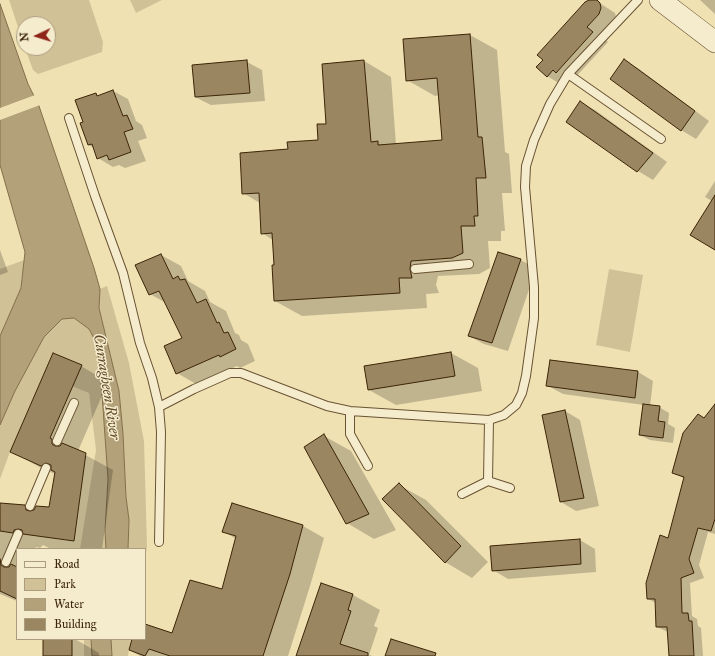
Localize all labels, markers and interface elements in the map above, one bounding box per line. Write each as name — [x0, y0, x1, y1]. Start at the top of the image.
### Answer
north arrow — [16, 16, 56, 56]
text: N — [18, 32, 31, 42]
water label: Curragheen River — [89, 333, 123, 441]
legend — [16, 548, 146, 640]
text: Road — [54, 557, 80, 571]
text: Park — [54, 577, 76, 591]
text: Water — [54, 597, 84, 611]
text: Building — [54, 617, 96, 631]

